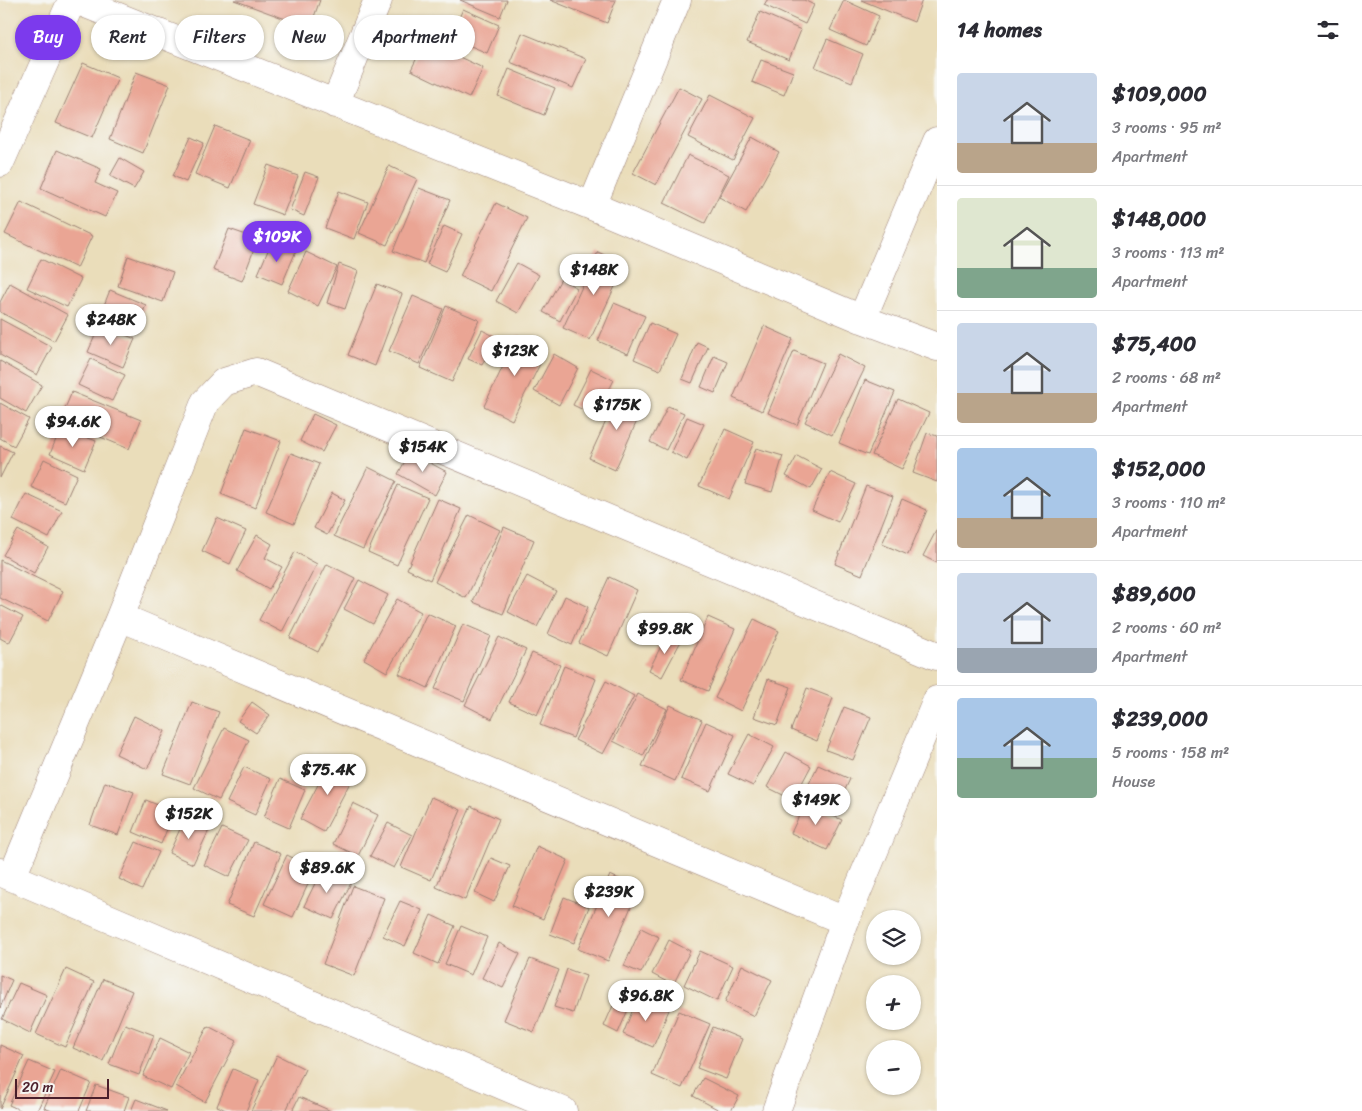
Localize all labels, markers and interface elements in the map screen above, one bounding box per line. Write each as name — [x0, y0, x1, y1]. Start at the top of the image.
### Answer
text: 14 homes — [957, 11, 1042, 49]
chip: Buy — [15, 15, 81, 60]
chip: Rent — [91, 15, 165, 60]
chip: Filters — [175, 15, 264, 60]
chip: New — [274, 15, 344, 60]
chip: Apartment — [354, 15, 475, 60]
icon: filters — [1314, 16, 1342, 44]
text: $109,000 — [1112, 75, 1207, 113]
icon: home — [997, 93, 1057, 153]
text: 3 rooms · 95 m² — [1112, 113, 1222, 142]
text: Apartment — [1112, 142, 1188, 171]
text: $148,000 — [1112, 200, 1206, 238]
icon: home — [997, 218, 1057, 278]
pin: $109K — [242, 220, 312, 263]
text: $109K — [253, 222, 301, 251]
text: 3 rooms · 113 m² — [1112, 238, 1224, 267]
pin: $148K — [559, 254, 629, 296]
text: $148K — [570, 255, 618, 284]
text: Apartment — [1112, 267, 1188, 296]
pin: $248K — [76, 304, 146, 346]
text: $248K — [86, 305, 136, 334]
text: $75,400 — [1112, 325, 1196, 363]
pin: $123K — [480, 334, 550, 377]
text: $123K — [492, 336, 538, 365]
icon: home — [997, 343, 1057, 403]
text: 2 rooms · 68 m² — [1112, 363, 1221, 392]
pin: $175K — [582, 388, 652, 431]
text: $175K — [594, 390, 640, 419]
text: Apartment — [1112, 392, 1188, 421]
pin: $94.6K — [32, 406, 114, 448]
text: $94.6K — [46, 407, 100, 436]
pin: $154K — [388, 430, 458, 473]
text: $154K — [399, 432, 447, 461]
text: $152,000 — [1112, 450, 1206, 488]
icon: home — [997, 468, 1057, 528]
text: 3 rooms · 110 m² — [1112, 488, 1226, 517]
text: Apartment — [1112, 517, 1188, 546]
text: $89,600 — [1112, 575, 1196, 613]
icon: home — [997, 593, 1057, 653]
pin: $99.8K — [624, 612, 706, 655]
text: 2 rooms · 60 m² — [1112, 613, 1222, 642]
text: $99.8K — [638, 614, 692, 643]
text: Apartment — [1112, 642, 1188, 671]
text: $239,000 — [1112, 700, 1208, 738]
icon: home — [997, 718, 1057, 778]
text: 5 rooms · 158 m² — [1112, 738, 1229, 767]
pin: $75.4K — [287, 754, 369, 796]
text: $75.4K — [301, 755, 355, 784]
text: House — [1112, 767, 1155, 796]
pin: $149K — [781, 784, 851, 826]
text: $149K — [792, 785, 840, 814]
pin: $152K — [154, 798, 224, 840]
text: $152K — [166, 799, 212, 828]
pin: $89.6K — [286, 852, 368, 894]
text: $89.6K — [300, 853, 354, 882]
pin: $239K — [574, 876, 644, 918]
text: $239K — [585, 877, 633, 906]
map controls — [866, 910, 921, 1095]
button: layers — [866, 910, 921, 965]
button: + — [866, 975, 921, 1030]
pin: $96.8K — [605, 980, 687, 1022]
text: $96.8K — [619, 981, 673, 1010]
button: − — [866, 1040, 921, 1095]
text: 20 m — [22, 1075, 53, 1100]
scale bar — [15, 1076, 109, 1099]

